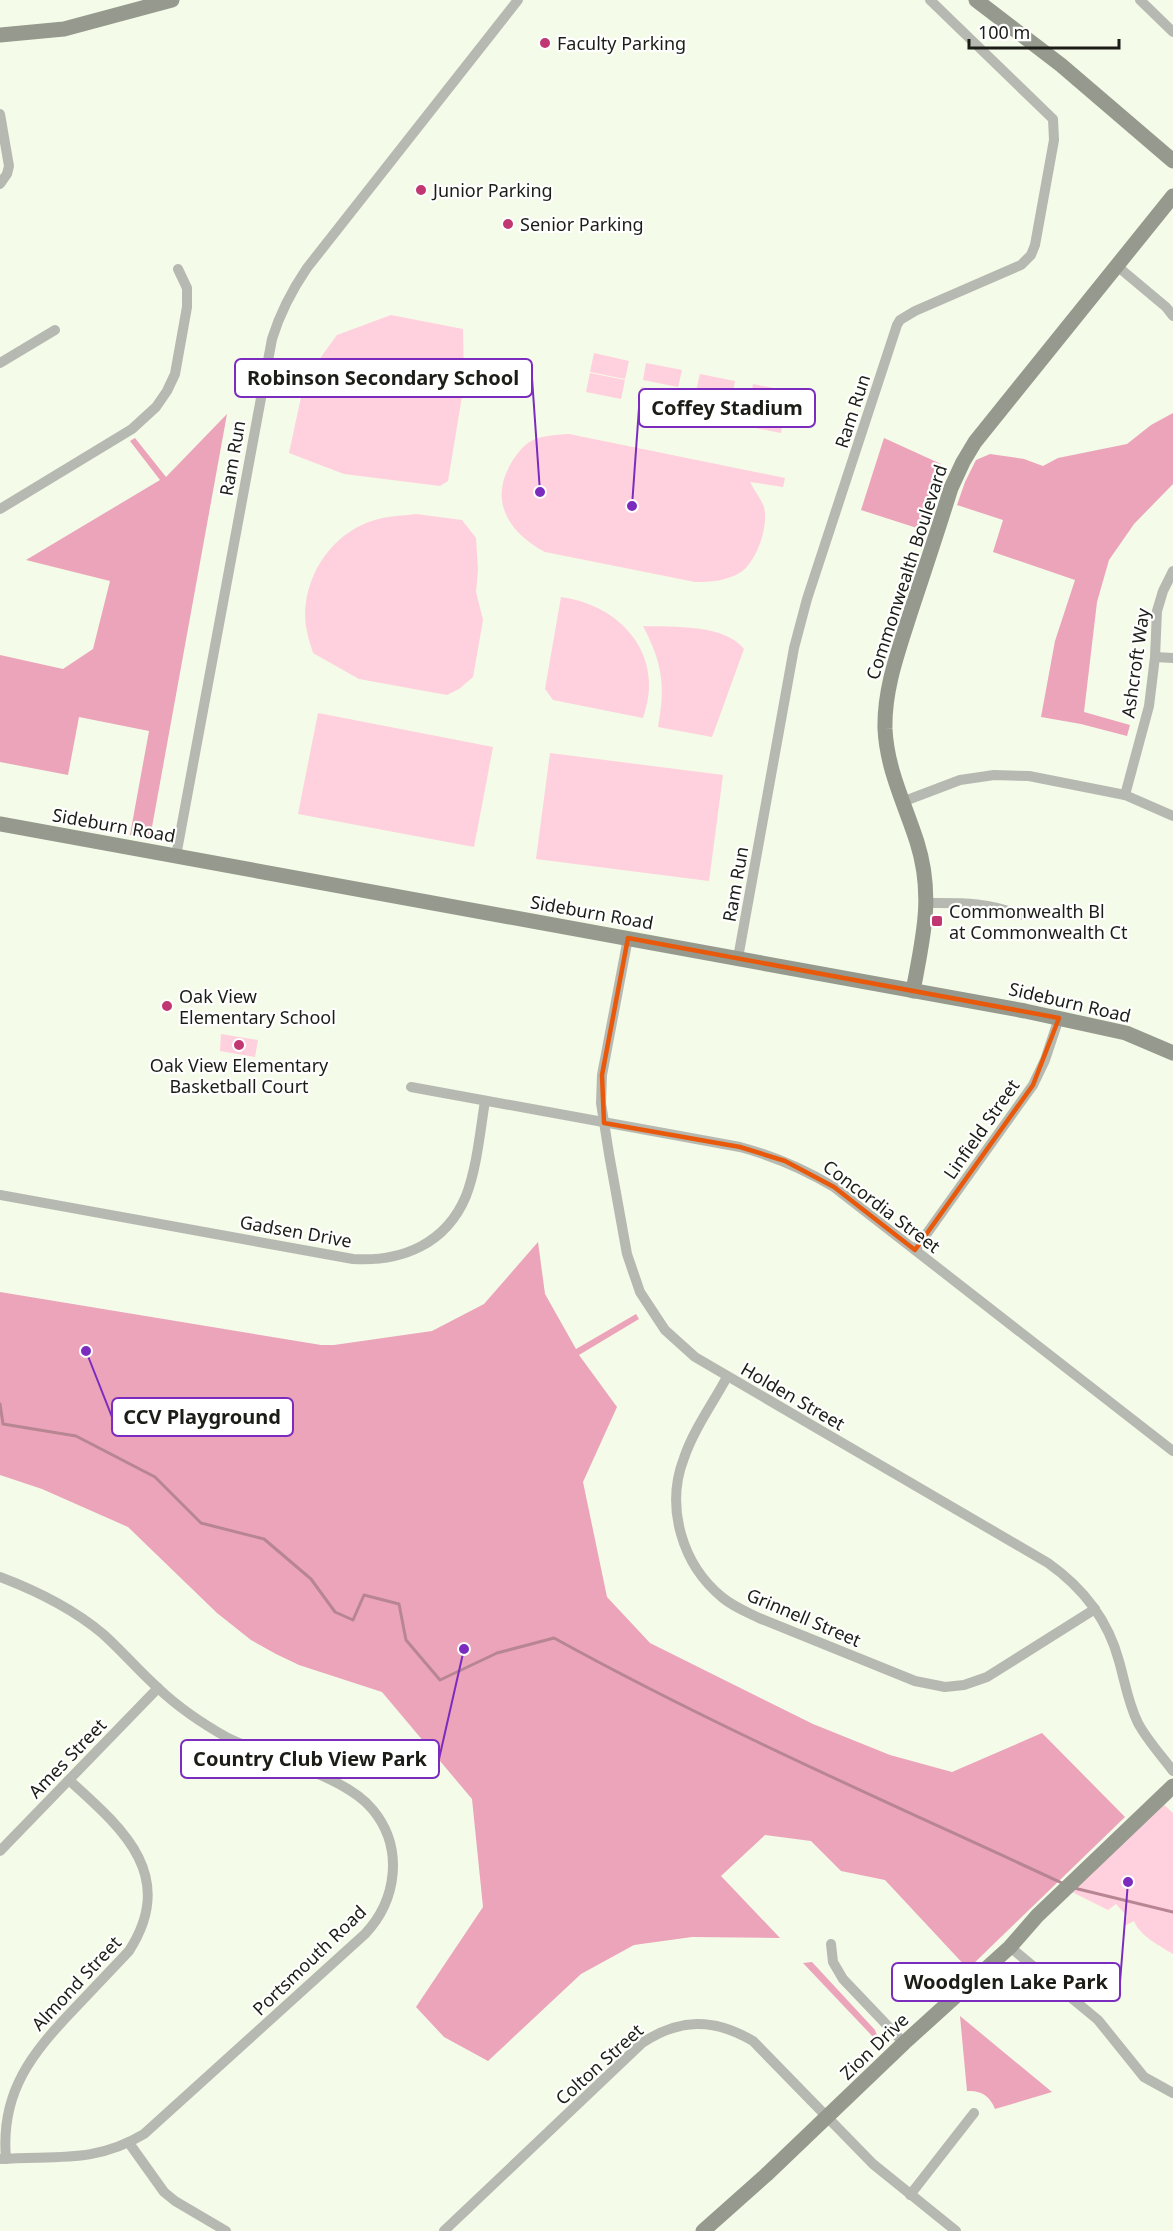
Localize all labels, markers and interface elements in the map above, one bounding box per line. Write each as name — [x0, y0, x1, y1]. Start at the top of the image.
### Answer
scale bar — [969, 12, 1119, 50]
text: 100 m — [978, 20, 1030, 44]
place label: Faculty Parking — [557, 31, 686, 55]
marker: Faculty Parking — [538, 36, 552, 50]
place label: Junior Parking — [431, 178, 553, 202]
marker: Junior Parking — [414, 183, 428, 197]
place label: Senior Parking — [520, 212, 644, 236]
marker: Senior Parking — [501, 217, 515, 231]
callout: Robinson Secondary School — [235, 359, 532, 397]
text: Robinson Secondary School — [247, 364, 519, 391]
street label: Ram Run — [829, 371, 875, 451]
callout: Coffey Stadium — [639, 389, 815, 427]
text: Coffey Stadium — [651, 394, 803, 421]
street label: Ram Run — [214, 418, 250, 498]
street label: Commonwealth Boulevard — [860, 461, 952, 683]
street label: Ashcroft Way — [1115, 606, 1155, 720]
street label: Sideburn Road — [51, 802, 177, 848]
street label: Ram Run — [717, 844, 753, 924]
street label: Sideburn Road — [529, 889, 655, 935]
place label: Commonwealth Bl at Commonwealth Ct — [949, 899, 1128, 944]
marker: Commonwealth Bl at Commonwealth Ct — [930, 914, 944, 928]
street label: Sideburn Road — [1007, 976, 1133, 1028]
place label: Oak View Elementary School — [179, 984, 336, 1029]
marker: Oak View Elementary School — [160, 999, 174, 1013]
marker: Oak View Elementary Basketball Court — [232, 1038, 246, 1052]
place label: Oak View Elementary Basketball Court — [150, 1053, 329, 1098]
street label: Linfield Street — [938, 1074, 1025, 1184]
street label: Concordia Street — [819, 1154, 946, 1258]
street label: Gadsen Drive — [238, 1209, 354, 1253]
street label: Holden Street — [737, 1357, 850, 1436]
callout: CCV Playground — [112, 1398, 293, 1436]
text: CCV Playground — [123, 1403, 281, 1430]
street label: Grinnell Street — [743, 1582, 865, 1652]
street label: Ames Street — [23, 1713, 111, 1803]
callout: Country Club View Park — [181, 1740, 439, 1778]
text: Country Club View Park — [193, 1745, 427, 1772]
street label: Portsmouth Road — [247, 1900, 371, 2020]
street label: Almond Street — [26, 1930, 126, 2035]
callout: Woodglen Lake Park — [892, 1963, 1120, 2001]
text: Woodglen Lake Park — [904, 1968, 1108, 1995]
street label: Zion Drive — [835, 2007, 913, 2085]
street label: Colton Street — [550, 2018, 648, 2110]

